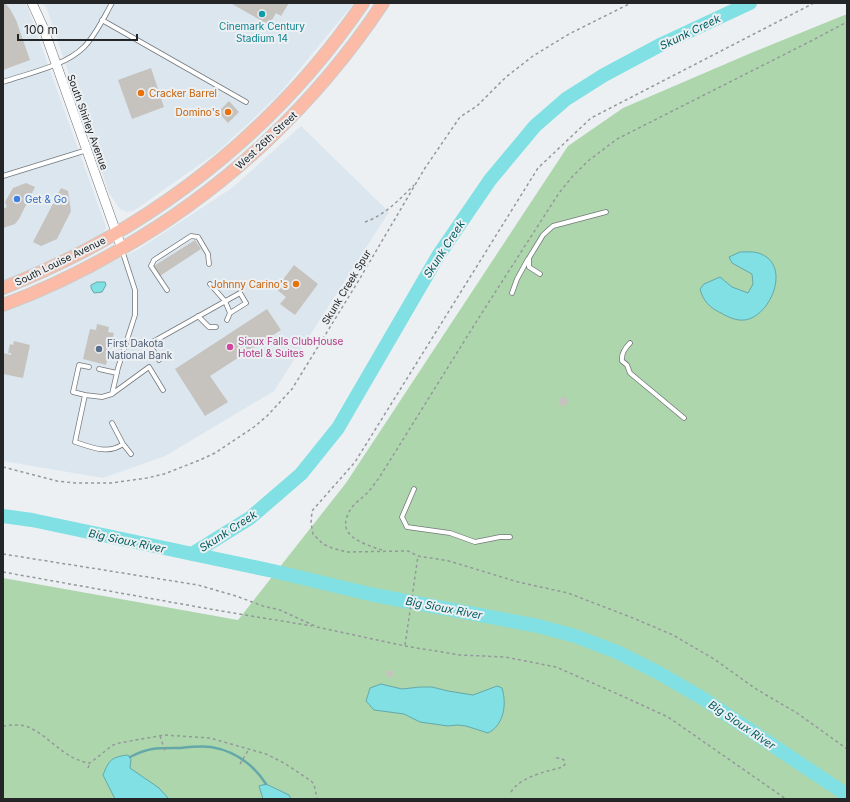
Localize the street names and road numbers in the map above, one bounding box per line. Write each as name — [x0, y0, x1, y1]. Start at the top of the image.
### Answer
street label: South Shirley Avenue — [65, 73, 111, 171]
street label: West 26th Street — [233, 108, 300, 171]
street label: South Louise Avenue — [13, 234, 107, 288]
street label: Skunk Creek Spur — [319, 247, 373, 327]

